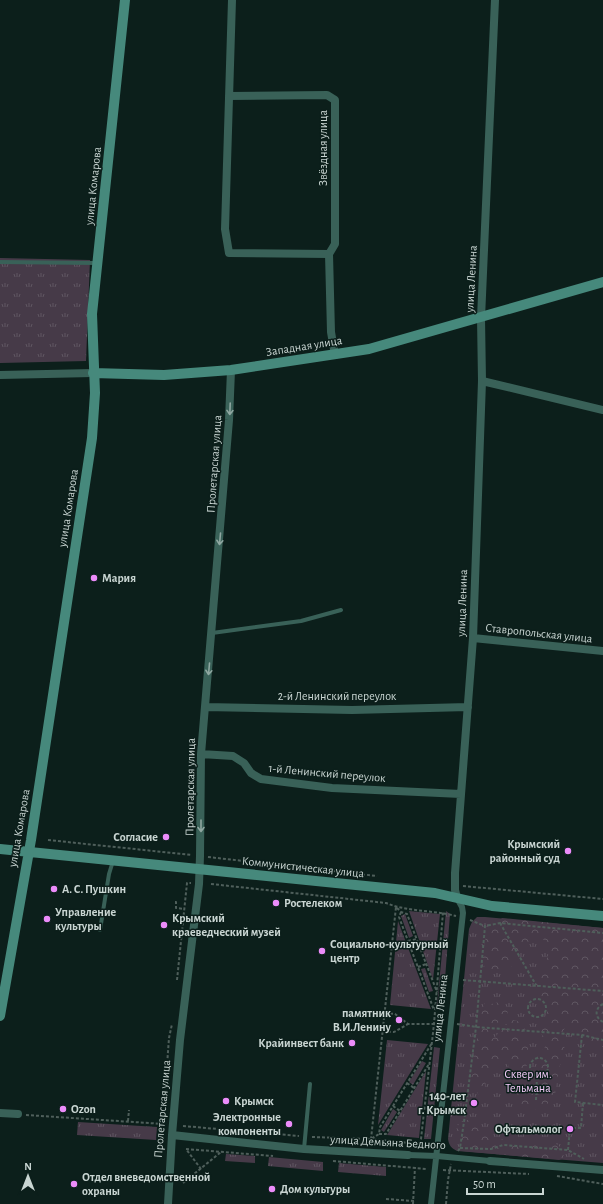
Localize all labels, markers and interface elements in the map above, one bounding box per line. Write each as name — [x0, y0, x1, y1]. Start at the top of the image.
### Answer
street label: Звёздная улица — [317, 110, 330, 186]
street label: улица Комарова — [83, 146, 104, 227]
street label: улица Ленина — [463, 245, 480, 314]
street label: Западная улица — [265, 334, 344, 359]
one-way arrow — [226, 402, 234, 415]
street label: Пролетарская улица — [205, 414, 224, 514]
street label: улица Комарова — [56, 468, 81, 549]
one-way arrow — [216, 532, 223, 545]
street label: улица Ленина — [455, 569, 470, 638]
place label: Мария — [102, 572, 136, 584]
marker: Мария — [89, 573, 99, 583]
street label: Ставропольская улица — [485, 621, 594, 646]
one-way arrow — [205, 662, 212, 675]
street label: 2-й Ленинский переулок — [278, 690, 397, 703]
street label: Пролетарская улица — [183, 737, 198, 836]
street label: 1-й Ленинский переулок — [268, 762, 386, 785]
street label: улица Комарова — [6, 788, 33, 869]
one-way arrow — [197, 819, 205, 832]
place label: Согласие — [113, 831, 158, 843]
marker: Согласие — [161, 832, 171, 842]
place label: Крымский районный суд — [490, 838, 560, 865]
marker: Крымский районный суд — [563, 846, 573, 856]
street label: Коммунистическая улица — [241, 855, 365, 880]
place label: А. С. Пушкин — [62, 883, 126, 896]
marker: А. С. Пушкин — [49, 884, 59, 894]
place label: Ростелеком — [284, 897, 342, 909]
marker: Ростелеком — [271, 898, 281, 908]
place label: Управление культуры — [55, 906, 116, 933]
place label: Крымский краеведческий музей — [172, 912, 281, 939]
marker: Управление культуры — [42, 914, 52, 924]
marker: Крымский краеведческий музей — [159, 920, 169, 930]
place label: Социально-культурный центр — [330, 938, 449, 964]
marker: Социально-культурный центр — [317, 946, 327, 956]
street label: улица Ленина — [430, 973, 451, 1043]
place label: памятник В.И.Ленину — [333, 1007, 392, 1034]
marker: памятник В.И.Ленину — [394, 1015, 404, 1025]
place label: Крайинвест банк — [258, 1037, 344, 1049]
marker: Крайинвест банк — [347, 1038, 357, 1048]
street label: Пролетарская улица — [152, 1059, 173, 1159]
park label: Сквер им. Тельмана — [504, 1068, 552, 1094]
place label: 140-лет г. Крымск — [418, 1090, 466, 1116]
place label: Крымск — [234, 1095, 274, 1107]
marker: Крымск — [221, 1096, 231, 1106]
marker: 140-лет г. Крымск — [469, 1098, 479, 1108]
place label: Ozon — [71, 1103, 96, 1115]
marker: Ozon — [58, 1104, 68, 1114]
place label: Электронные компоненты — [213, 1111, 281, 1137]
marker: Электронные компоненты — [284, 1119, 294, 1129]
place label: Офтальмолог — [495, 1123, 563, 1135]
marker: Офтальмолог — [565, 1124, 575, 1134]
street label: улица Демьяна Бедного — [329, 1133, 446, 1152]
north arrow — [8, 1156, 48, 1196]
text: N — [24, 1161, 32, 1172]
scale bar — [467, 1170, 543, 1196]
place label: Отдел вневедомственной охраны — [82, 1171, 210, 1197]
text: 50 m — [473, 1178, 496, 1190]
marker: Отдел вневедомственной охраны — [69, 1179, 79, 1189]
place label: Дом культуры — [280, 1183, 350, 1196]
marker: Дом культуры — [267, 1184, 277, 1194]

